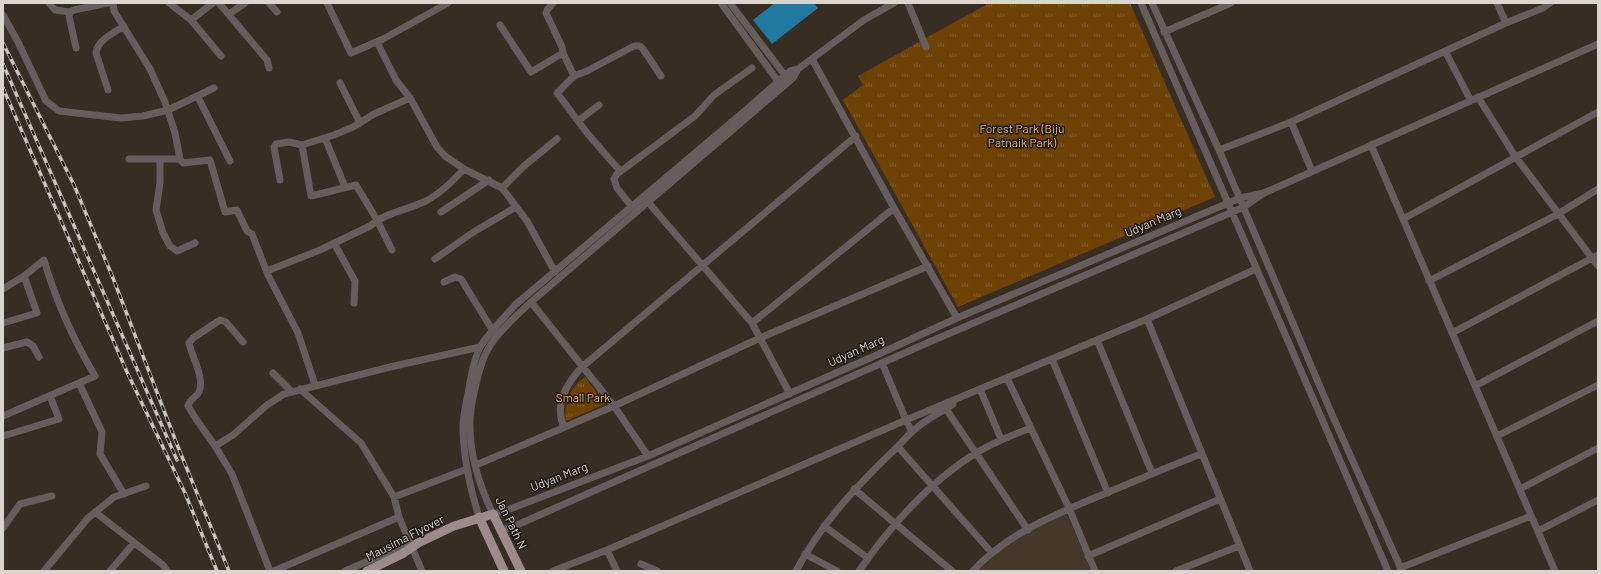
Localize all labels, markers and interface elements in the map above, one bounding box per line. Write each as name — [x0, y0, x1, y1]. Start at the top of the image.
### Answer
park label: Forest Park (Biju Patnaik Park) — [979, 121, 1065, 149]
street label: Udyan Marg — [1122, 203, 1183, 239]
street label: Udyan Marg — [825, 331, 886, 369]
park label: Small Park — [556, 390, 610, 404]
street label: Udyan Marg — [528, 459, 589, 493]
street label: Jan Path N — [493, 494, 531, 551]
street label: Mausima Flyover — [363, 511, 447, 563]

